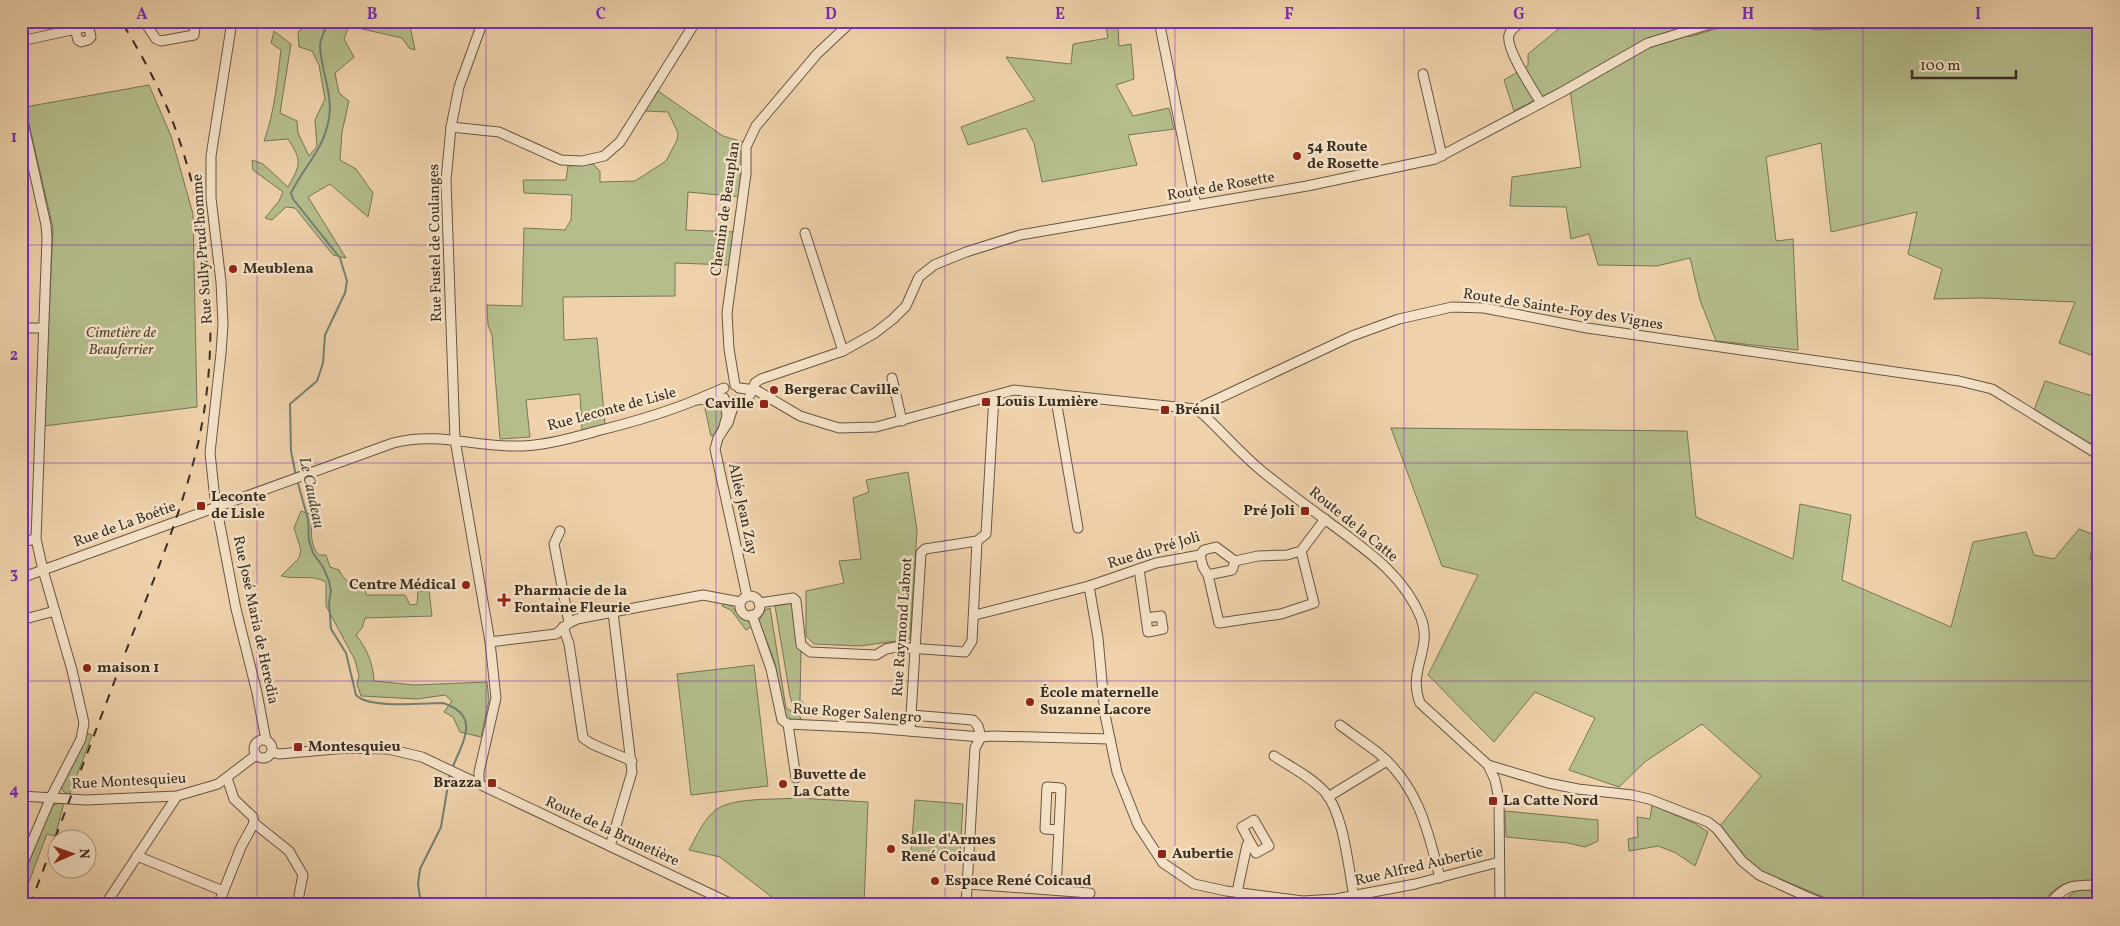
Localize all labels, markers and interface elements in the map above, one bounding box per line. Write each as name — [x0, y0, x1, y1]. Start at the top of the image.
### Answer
text: A — [136, 4, 148, 26]
text: B — [367, 4, 378, 26]
text: C — [596, 4, 606, 26]
text: D — [825, 4, 837, 26]
text: E — [1055, 4, 1065, 26]
text: F — [1284, 4, 1294, 26]
text: G — [1513, 4, 1525, 26]
text: H — [1742, 4, 1754, 26]
text: I — [1975, 4, 1981, 26]
scale bar — [1912, 48, 2016, 80]
text: 100 m — [1920, 56, 1960, 77]
text: 1 — [11, 127, 17, 149]
place label: 54 Route de Rosette — [1307, 137, 1379, 175]
street label: Chemin de Beauplan — [706, 140, 746, 278]
marker: 54 Route de Rosette — [1291, 150, 1303, 162]
street label: Rue Fustel de Coulanges — [424, 164, 448, 322]
street label: Route de Rosette — [1165, 167, 1277, 207]
street label: Rue Sully Prud'homme — [187, 173, 219, 325]
place label: Meublena — [243, 259, 314, 280]
marker: Meublena — [227, 263, 239, 275]
street label: Route de Sainte-Foy des Vignes — [1461, 284, 1665, 336]
park label: Cimetière de Beauferrier — [86, 323, 157, 361]
text: 2 — [10, 345, 18, 367]
place label: Bergerac Caville — [784, 380, 899, 401]
street label: Rue Leconte de Lisle — [545, 383, 679, 437]
marker: Bergerac Caville — [768, 384, 780, 396]
place label: Louis Lumière — [996, 392, 1099, 413]
place label: Caville — [705, 394, 754, 415]
marker: Louis Lumière — [980, 396, 992, 408]
marker: Caville — [758, 398, 770, 410]
place label: Brénil — [1175, 400, 1220, 421]
marker: Brénil — [1159, 404, 1171, 416]
water label: Le Caudeau — [293, 455, 329, 531]
street label: Allée Jean Zay — [722, 461, 762, 557]
street label: Route de la Catte — [1304, 482, 1402, 568]
place label: Leconte de Lisle — [211, 487, 267, 525]
street label: Rue de La Boétie — [71, 497, 179, 553]
marker: Leconte de Lisle — [195, 500, 207, 512]
place label: Pré Joli — [1243, 501, 1295, 522]
marker: Pré Joli — [1299, 505, 1311, 517]
street label: Rue du Pré Joli — [1105, 527, 1203, 575]
street label: Rue José Maria de Heredia — [227, 534, 283, 706]
street label: Rue Raymond Labrot — [888, 557, 918, 697]
text: 3 — [10, 563, 18, 585]
place label: Centre Médical — [349, 575, 456, 596]
marker: Centre Médical — [460, 579, 472, 591]
place label: Pharmacie de la Fontaine Fleurie — [514, 581, 631, 619]
marker: Pharmacie de la Fontaine Fleurie — [498, 594, 510, 606]
place label: maison 1 — [97, 658, 159, 679]
marker: maison 1 — [81, 662, 93, 674]
place label: École maternelle Suzanne Lacore — [1040, 683, 1159, 721]
marker: École maternelle Suzanne Lacore — [1024, 696, 1036, 708]
street label: Rue Roger Salengro — [792, 699, 922, 729]
place label: Montesquieu — [308, 737, 401, 758]
marker: Montesquieu — [292, 741, 304, 753]
place label: Buvette de La Catte — [793, 765, 866, 803]
street label: Rue Montesquieu — [71, 769, 187, 795]
place label: Brazza — [433, 773, 482, 794]
marker: Brazza — [486, 777, 498, 789]
marker: Buvette de La Catte — [777, 778, 789, 790]
text: 4 — [9, 780, 19, 802]
place label: La Catte Nord — [1503, 791, 1598, 812]
street label: Route de la Brunetière — [542, 792, 682, 872]
marker: La Catte Nord — [1487, 795, 1499, 807]
north arrow — [48, 828, 98, 878]
place label: Salle d'Armes René Coicaud — [901, 830, 996, 868]
street label: Rue Alfred Aubertie — [1353, 842, 1485, 892]
marker: Salle d'Armes René Coicaud — [885, 843, 897, 855]
place label: Aubertie — [1172, 844, 1234, 865]
text: N — [74, 848, 93, 859]
marker: Aubertie — [1156, 848, 1168, 860]
place label: Espace René Coicaud — [945, 871, 1091, 892]
marker: Espace René Coicaud — [929, 875, 941, 887]

